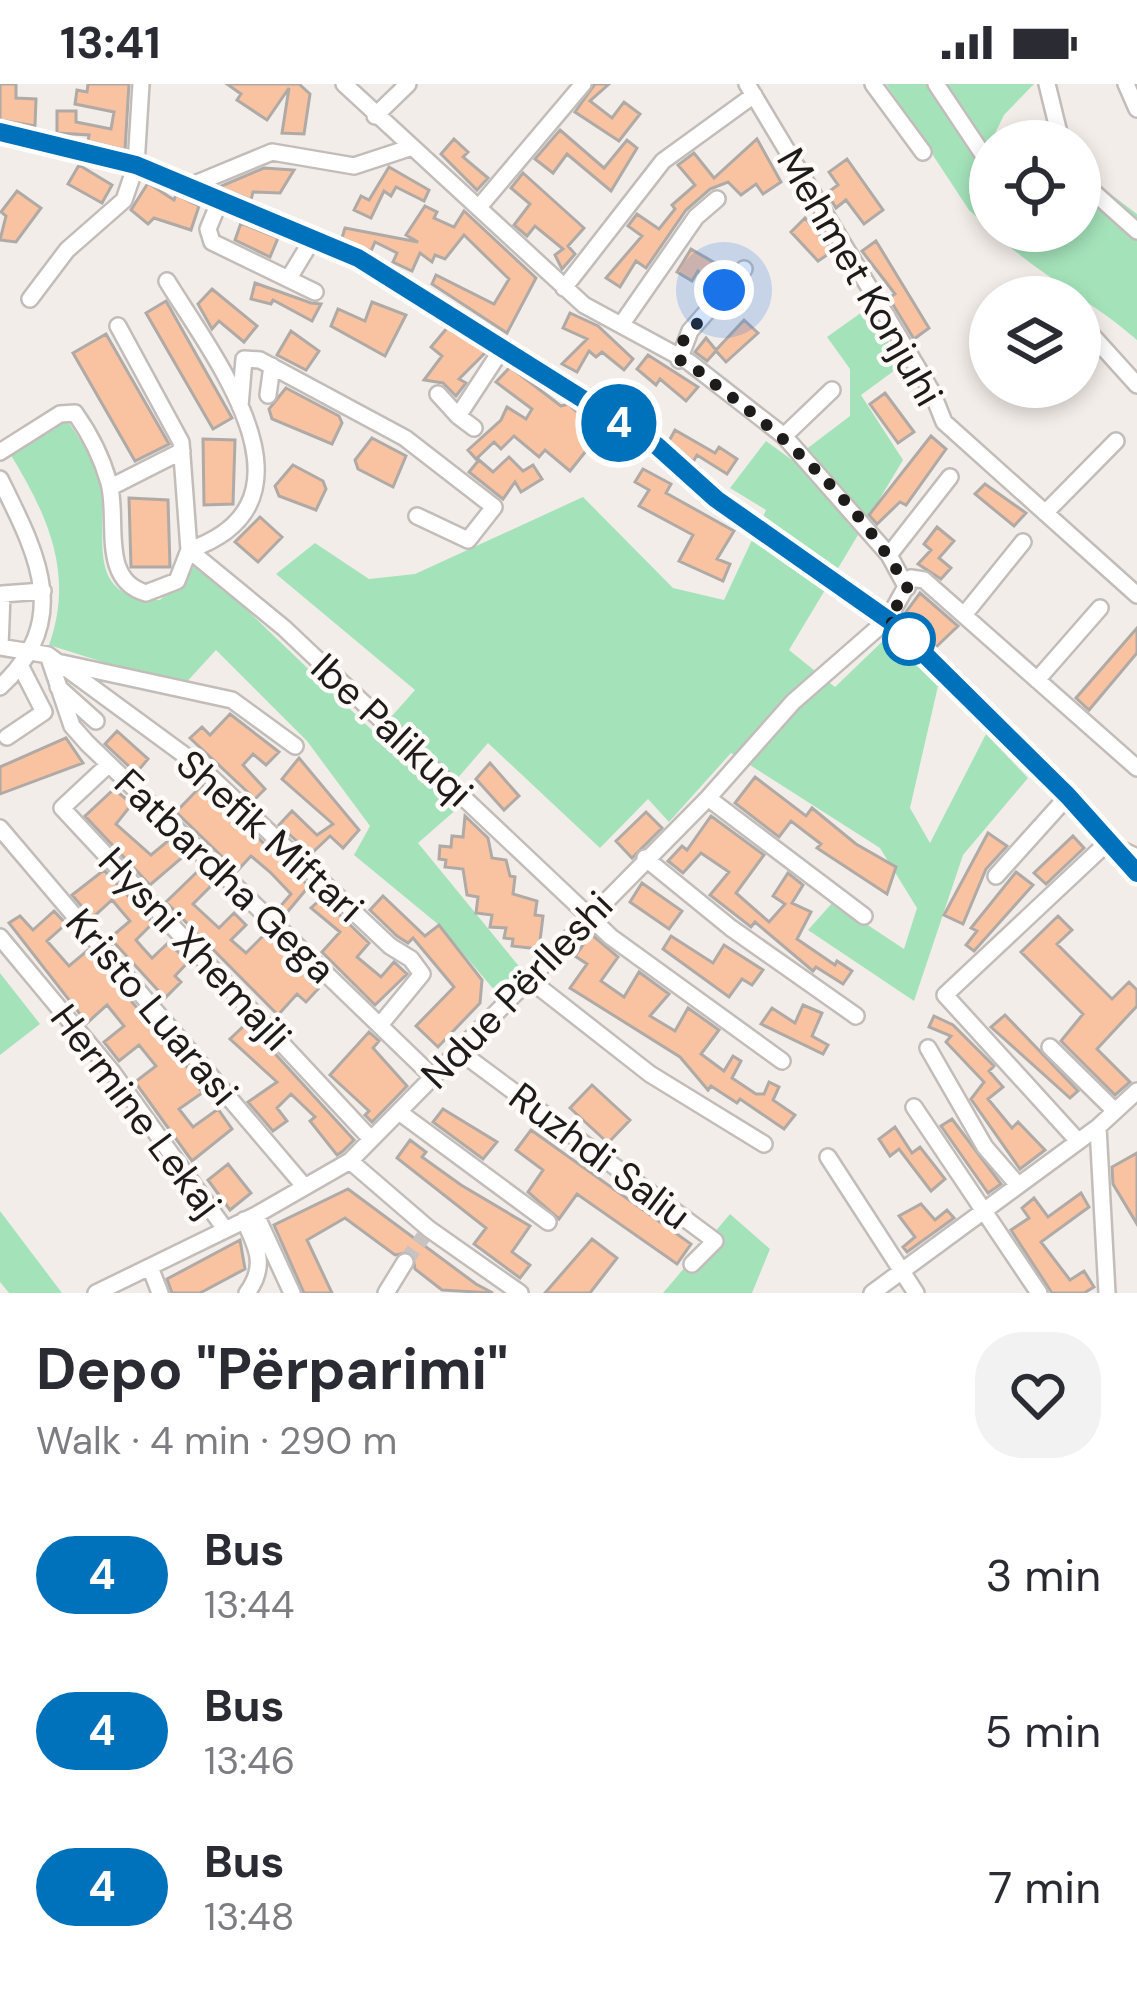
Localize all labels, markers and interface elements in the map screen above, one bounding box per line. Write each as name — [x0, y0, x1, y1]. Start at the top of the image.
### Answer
text: 13:41 — [60, 13, 161, 72]
map controls — [969, 120, 1101, 408]
button: locate — [969, 120, 1101, 252]
street label: Mehmet Konjuhi — [765, 139, 955, 415]
your location — [694, 260, 754, 320]
button: layers — [969, 276, 1101, 408]
line badge: 4 — [580, 384, 658, 462]
text: 4 — [605, 395, 633, 450]
unlabelled marker — [884, 614, 934, 664]
street label: Ibe Palikuqi — [300, 642, 484, 818]
street label: Shefik Miftari — [166, 738, 374, 934]
street label: Fatbardha Gega — [104, 758, 346, 994]
street label: Hysni Xhemajli — [88, 836, 302, 1062]
street label: Ndue Përlleshi — [410, 880, 624, 1100]
street label: Kristo Luarasi — [55, 898, 249, 1116]
street label: Hermine Lekaj — [39, 994, 233, 1228]
street label: Ruzhdi Saliu — [499, 1071, 701, 1241]
text: Depo "Përparimi" — [36, 1332, 508, 1407]
button: heart — [975, 1332, 1101, 1458]
text: Walk · 4 min · 290 m — [36, 1415, 397, 1466]
text: Bus — [204, 1520, 284, 1579]
text: 3 min — [986, 1546, 1101, 1605]
text: 4 — [88, 1547, 116, 1602]
text: 13:44 — [204, 1579, 294, 1630]
text: Bus — [204, 1676, 284, 1735]
text: 5 min — [985, 1702, 1101, 1761]
text: 4 — [88, 1703, 116, 1758]
text: 13:46 — [204, 1735, 295, 1786]
text: Bus — [204, 1832, 284, 1891]
text: 7 min — [988, 1858, 1101, 1917]
text: 4 — [88, 1859, 116, 1914]
text: 13:48 — [204, 1891, 294, 1942]

